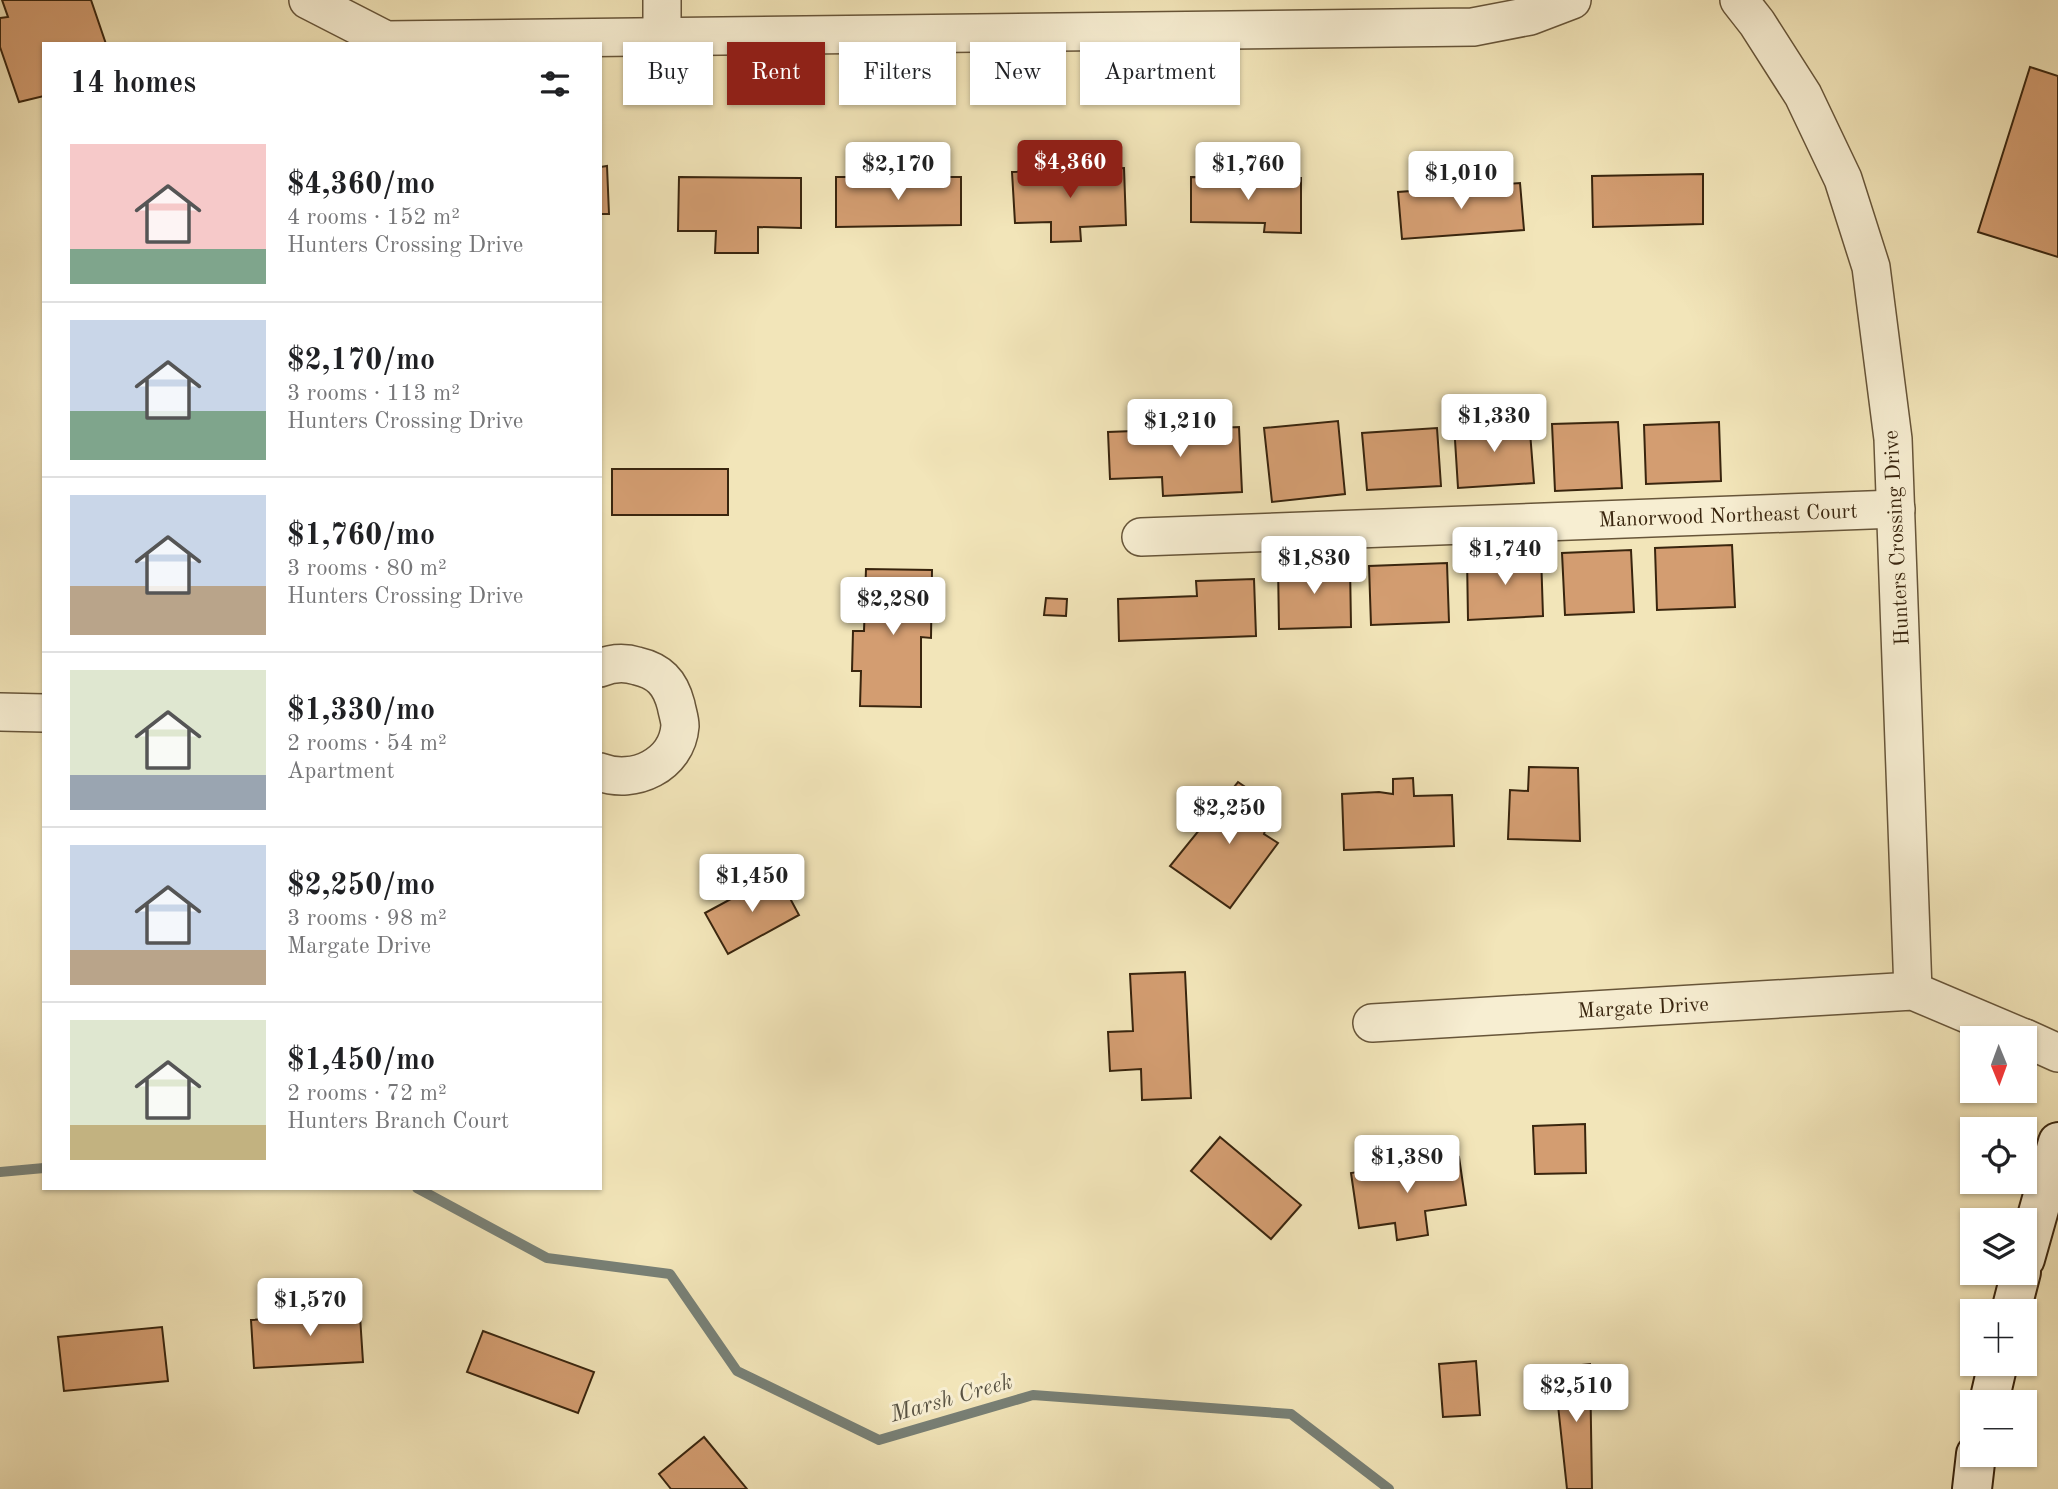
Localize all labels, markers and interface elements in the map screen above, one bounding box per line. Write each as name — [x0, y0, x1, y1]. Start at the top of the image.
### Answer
chip: Buy — [623, 42, 713, 105]
chip: Rent — [727, 42, 825, 105]
chip: Filters — [839, 42, 956, 105]
chip: New — [970, 42, 1066, 105]
chip: Apartment — [1080, 42, 1240, 105]
icon: filters — [536, 65, 574, 103]
text: 14 homes — [70, 69, 196, 99]
pin: $4,360 — [1013, 140, 1127, 200]
pin: $2,170 — [841, 142, 955, 202]
pin: $1,760 — [1191, 142, 1305, 202]
text: $4,360 — [1033, 151, 1107, 174]
pin: $1,010 — [1404, 152, 1518, 211]
text: $2,170 — [861, 153, 935, 176]
text: $1,760 — [1211, 153, 1285, 176]
text: $1,010 — [1424, 162, 1498, 185]
text: $4,360/mo — [287, 170, 435, 200]
icon: home — [126, 172, 210, 256]
text: 4 rooms · 152 m² — [287, 206, 460, 229]
text: Hunters Crossing Drive — [287, 234, 523, 257]
text: $2,170/mo — [287, 346, 435, 376]
icon: home — [126, 348, 210, 432]
text: 3 rooms · 113 m² — [287, 382, 460, 405]
pin: $1,330 — [1437, 394, 1551, 454]
pin: $1,210 — [1123, 400, 1237, 459]
text: $1,330 — [1457, 405, 1531, 428]
text: Hunters Crossing Drive — [287, 410, 523, 433]
text: $1,210 — [1143, 410, 1217, 433]
street label: Hunters Crossing Drive — [1881, 430, 1914, 646]
street label: Manorwood Northeast Court — [1598, 501, 1858, 532]
text: $1,760/mo — [287, 521, 435, 551]
icon: home — [126, 523, 210, 607]
pin: $1,740 — [1448, 528, 1562, 587]
pin: $1,830 — [1257, 536, 1371, 596]
text: $1,740 — [1468, 538, 1542, 561]
text: $1,830 — [1277, 547, 1351, 570]
text: 3 rooms · 80 m² — [287, 557, 447, 580]
pin: $2,280 — [836, 578, 950, 637]
text: Hunters Crossing Drive — [287, 585, 523, 608]
text: $2,280 — [856, 588, 930, 611]
text: $1,330/mo — [287, 696, 435, 726]
icon: home — [126, 698, 210, 782]
text: 2 rooms · 54 m² — [287, 732, 447, 755]
text: Apartment — [287, 760, 395, 783]
pin: $2,250 — [1172, 786, 1286, 846]
text: $2,250 — [1192, 797, 1266, 820]
pin: $1,450 — [695, 855, 809, 914]
text: $1,450 — [715, 865, 789, 888]
text: $2,250/mo — [287, 871, 435, 901]
icon: home — [126, 873, 210, 957]
text: 3 rooms · 98 m² — [287, 907, 447, 930]
text: Margate Drive — [287, 935, 431, 958]
street label: Margate Drive — [1577, 995, 1709, 1022]
north arrow — [1960, 1026, 2037, 1102]
map controls — [1960, 1026, 2037, 1467]
text: $1,450/mo — [287, 1046, 435, 1076]
icon: home — [126, 1048, 210, 1132]
text: 2 rooms · 72 m² — [287, 1082, 447, 1105]
text: Hunters Branch Court — [287, 1110, 509, 1133]
button: locate — [1960, 1117, 2037, 1194]
pin: $1,380 — [1350, 1136, 1464, 1195]
text: $1,380 — [1370, 1146, 1444, 1169]
button: layers — [1960, 1208, 2037, 1285]
pin: $1,570 — [253, 1278, 367, 1338]
text: $1,570 — [273, 1289, 347, 1312]
button: + — [1960, 1299, 2037, 1376]
pin: $2,510 — [1519, 1364, 1633, 1424]
water label: Marsh Creek — [887, 1370, 1015, 1427]
text: $2,510 — [1539, 1375, 1613, 1398]
button: − — [1960, 1390, 2037, 1467]

